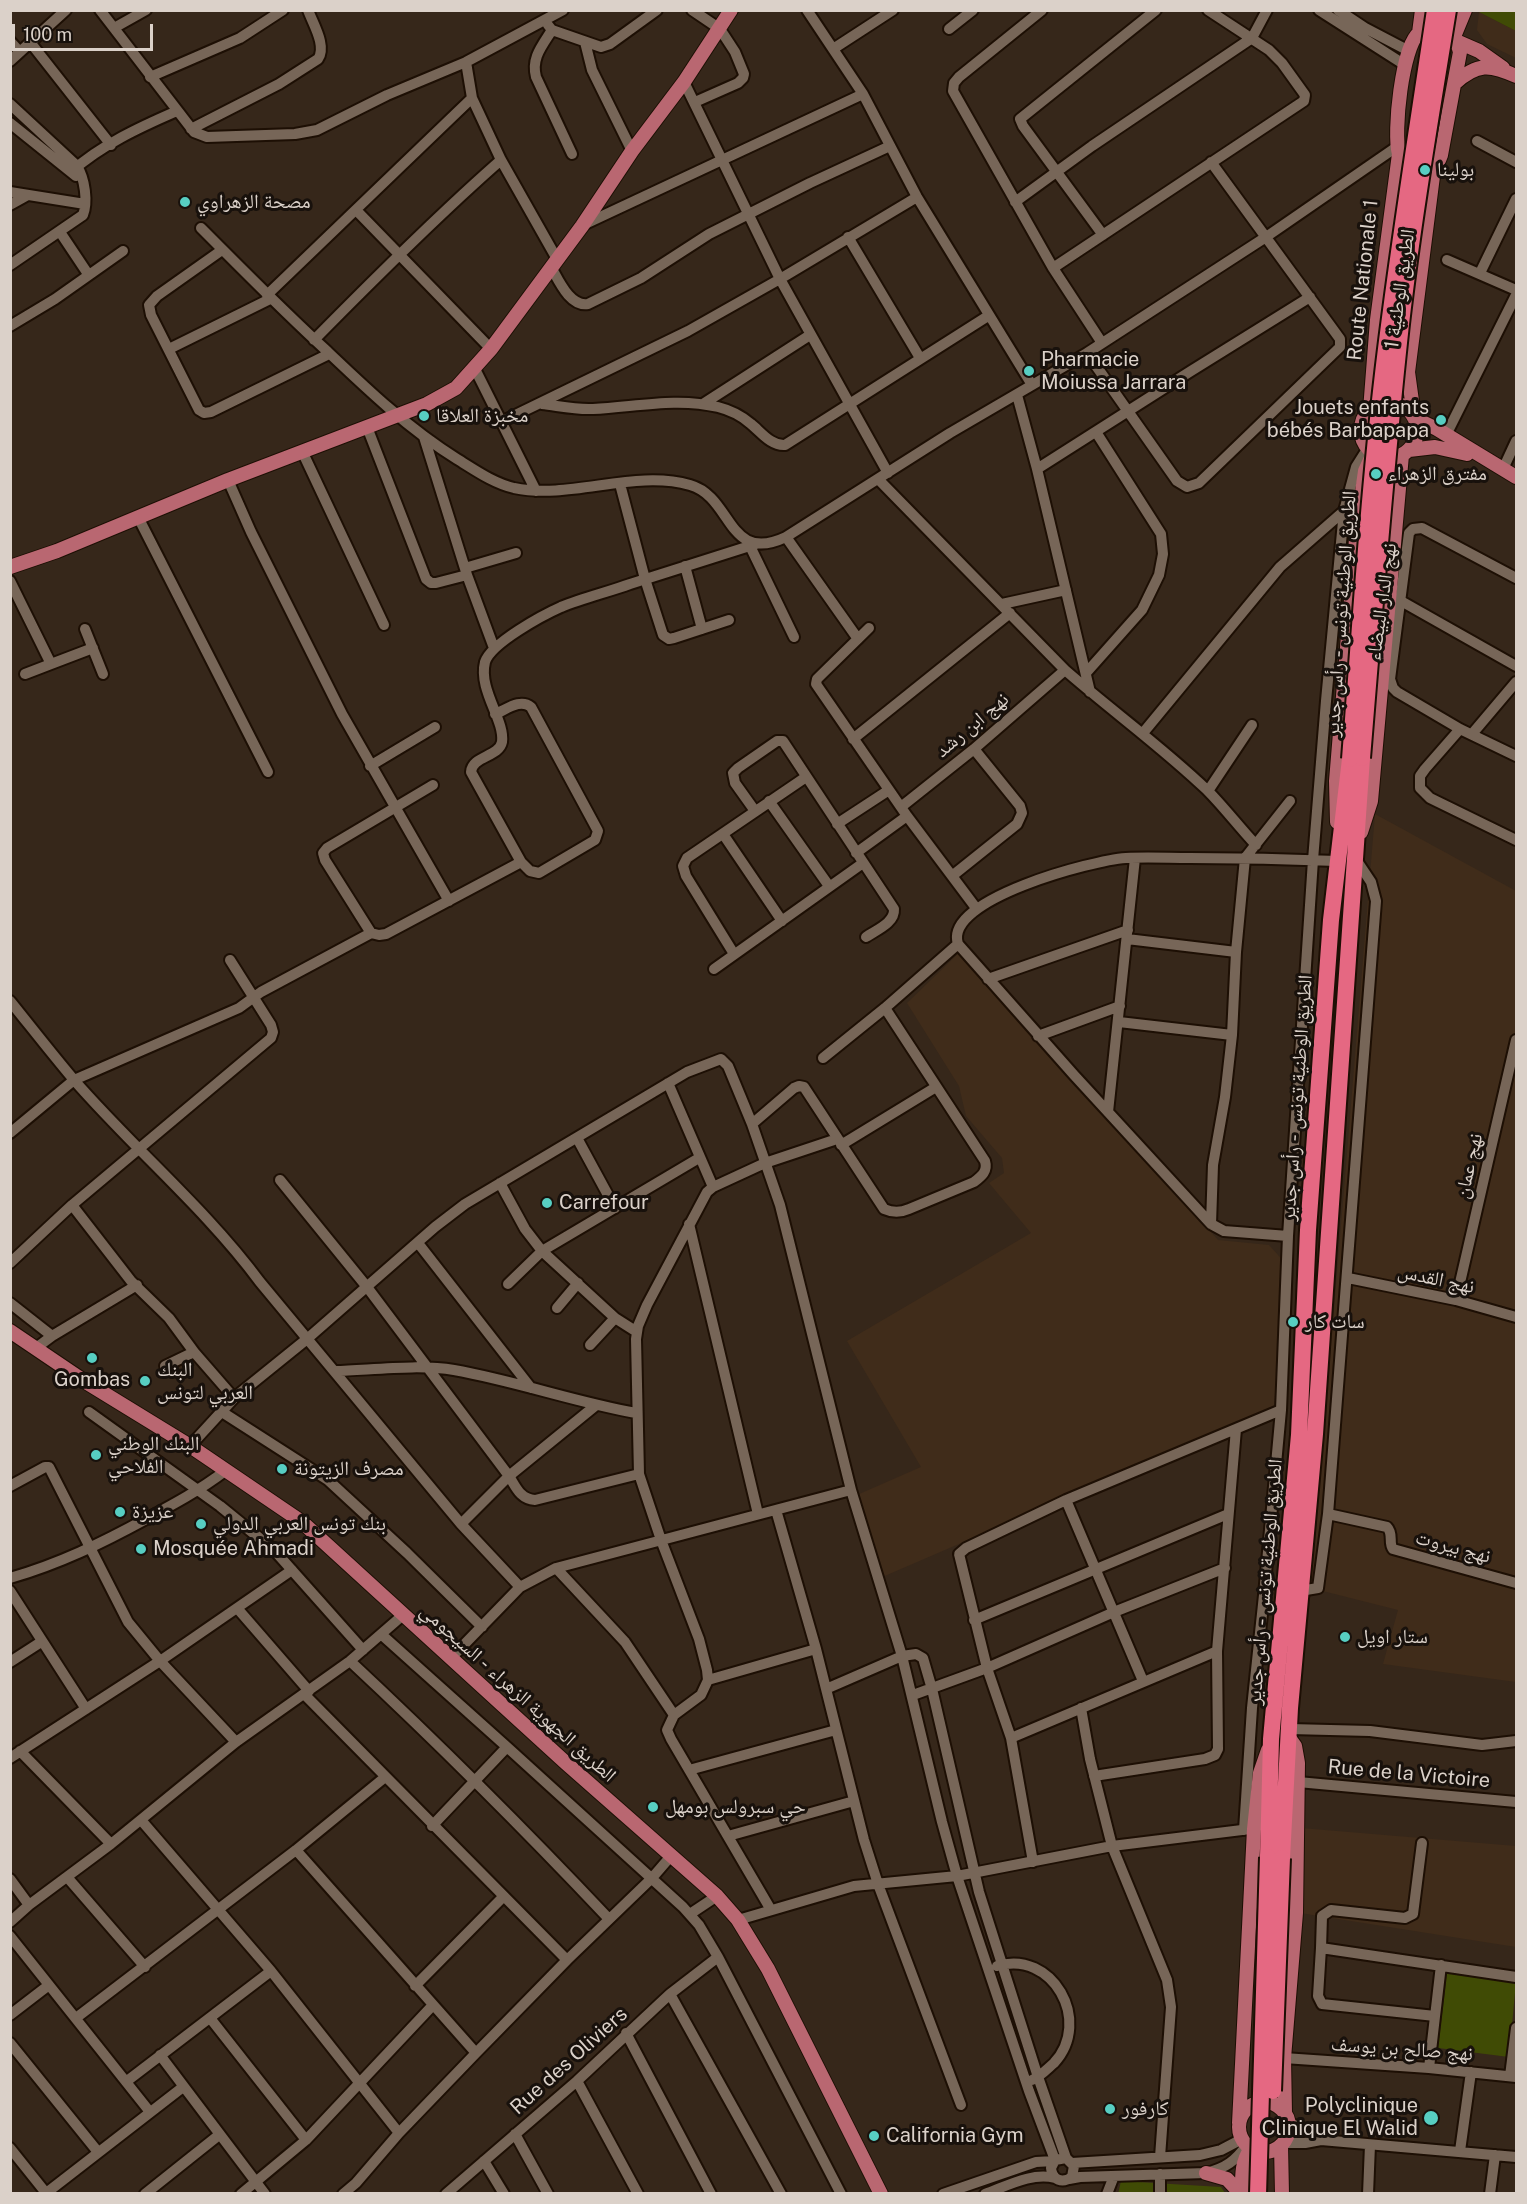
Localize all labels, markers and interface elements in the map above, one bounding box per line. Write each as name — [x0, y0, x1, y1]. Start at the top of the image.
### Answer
scale bar — [15, 12, 156, 50]
text: 100 m — [23, 24, 72, 45]
place label: بولينا — [1437, 158, 1474, 182]
marker: بولينا — [1418, 163, 1432, 177]
place label: مصحة الزهراوي — [197, 190, 311, 214]
marker: مصحة الزهراوي — [178, 195, 192, 209]
street label: Route Nationale 1 — [1343, 198, 1383, 362]
street label: الطريق الوطنية 1 — [1380, 227, 1420, 351]
place label: Pharmacie Moiussa Jarrara — [1041, 348, 1186, 395]
marker: Pharmacie Moiussa Jarrara — [1022, 364, 1036, 378]
place label: Jouets enfants bébés Barbapapa — [1267, 396, 1429, 443]
place label: مخبزة العلاقا — [436, 404, 528, 428]
marker: مخبزة العلاقا — [417, 409, 431, 423]
marker: Jouets enfants bébés Barbapapa — [1434, 413, 1448, 427]
place label: مفترق الزهراء — [1388, 462, 1487, 486]
marker: مفترق الزهراء — [1369, 467, 1383, 481]
street label: الطريق الوطنية تونس - رأس جدير — [1320, 490, 1362, 738]
street label: نهج الدار البيضاء — [1362, 542, 1402, 662]
street label: نهج ابن رشد — [930, 687, 1014, 763]
street label: الطريق الوطنية تونس - رأس جدير — [1276, 974, 1318, 1222]
street label: نهج عمان — [1450, 1131, 1488, 1201]
place label: Carrefour — [559, 1191, 649, 1215]
marker: Carrefour — [540, 1196, 554, 1210]
street label: نهج القدس — [1395, 1259, 1477, 1299]
place label: سات كار — [1305, 1310, 1365, 1334]
marker: سات كار — [1286, 1315, 1300, 1329]
marker: Gombas — [85, 1351, 99, 1365]
place label: البنك العربي لتونس — [157, 1358, 253, 1405]
place label: Gombas — [54, 1368, 130, 1392]
marker: البنك العربي لتونس — [138, 1374, 152, 1388]
place label: البنك الوطني الفلاحي — [108, 1432, 199, 1479]
marker: البنك الوطني الفلاحي — [89, 1448, 103, 1462]
place label: مصرف الزيتونة — [294, 1457, 404, 1481]
street label: الطريق الوطنية تونس - رأس جدير — [1242, 1458, 1288, 1706]
marker: مصرف الزيتونة — [275, 1462, 289, 1476]
place label: عزيزة — [132, 1500, 173, 1524]
marker: عزيزة — [113, 1505, 127, 1519]
place label: بنك تونس العربي الدولي — [213, 1512, 386, 1536]
marker: بنك تونس العربي الدولي — [194, 1517, 208, 1531]
street label: نهج بيروت — [1413, 1525, 1493, 1569]
place label: Mosquée Ahmadi — [153, 1537, 314, 1561]
marker: Mosquée Ahmadi — [134, 1542, 148, 1556]
street label: الطريق الجهوية الزهراء - السيجومي — [415, 1599, 621, 1787]
place label: ستار اويل — [1357, 1625, 1428, 1649]
marker: ستار اويل — [1338, 1630, 1352, 1644]
street label: Rue de la Victoire — [1327, 1755, 1491, 1793]
place label: حي سبرولس بومهل — [665, 1795, 806, 1819]
marker: حي سبرولس بومهل — [646, 1800, 660, 1814]
street label: Rue des Oliviers — [506, 2002, 632, 2120]
street label: نهج صالح بن يوسف — [1330, 2032, 1474, 2066]
place label: Polyclinique Clinique El Walid — [1262, 2094, 1418, 2141]
place label: كارفور — [1122, 2097, 1169, 2121]
marker: كارفور — [1103, 2102, 1117, 2116]
marker: Polyclinique Clinique El Walid — [1422, 2109, 1440, 2127]
place label: California Gym — [886, 2124, 1024, 2148]
marker: California Gym — [867, 2129, 881, 2143]

